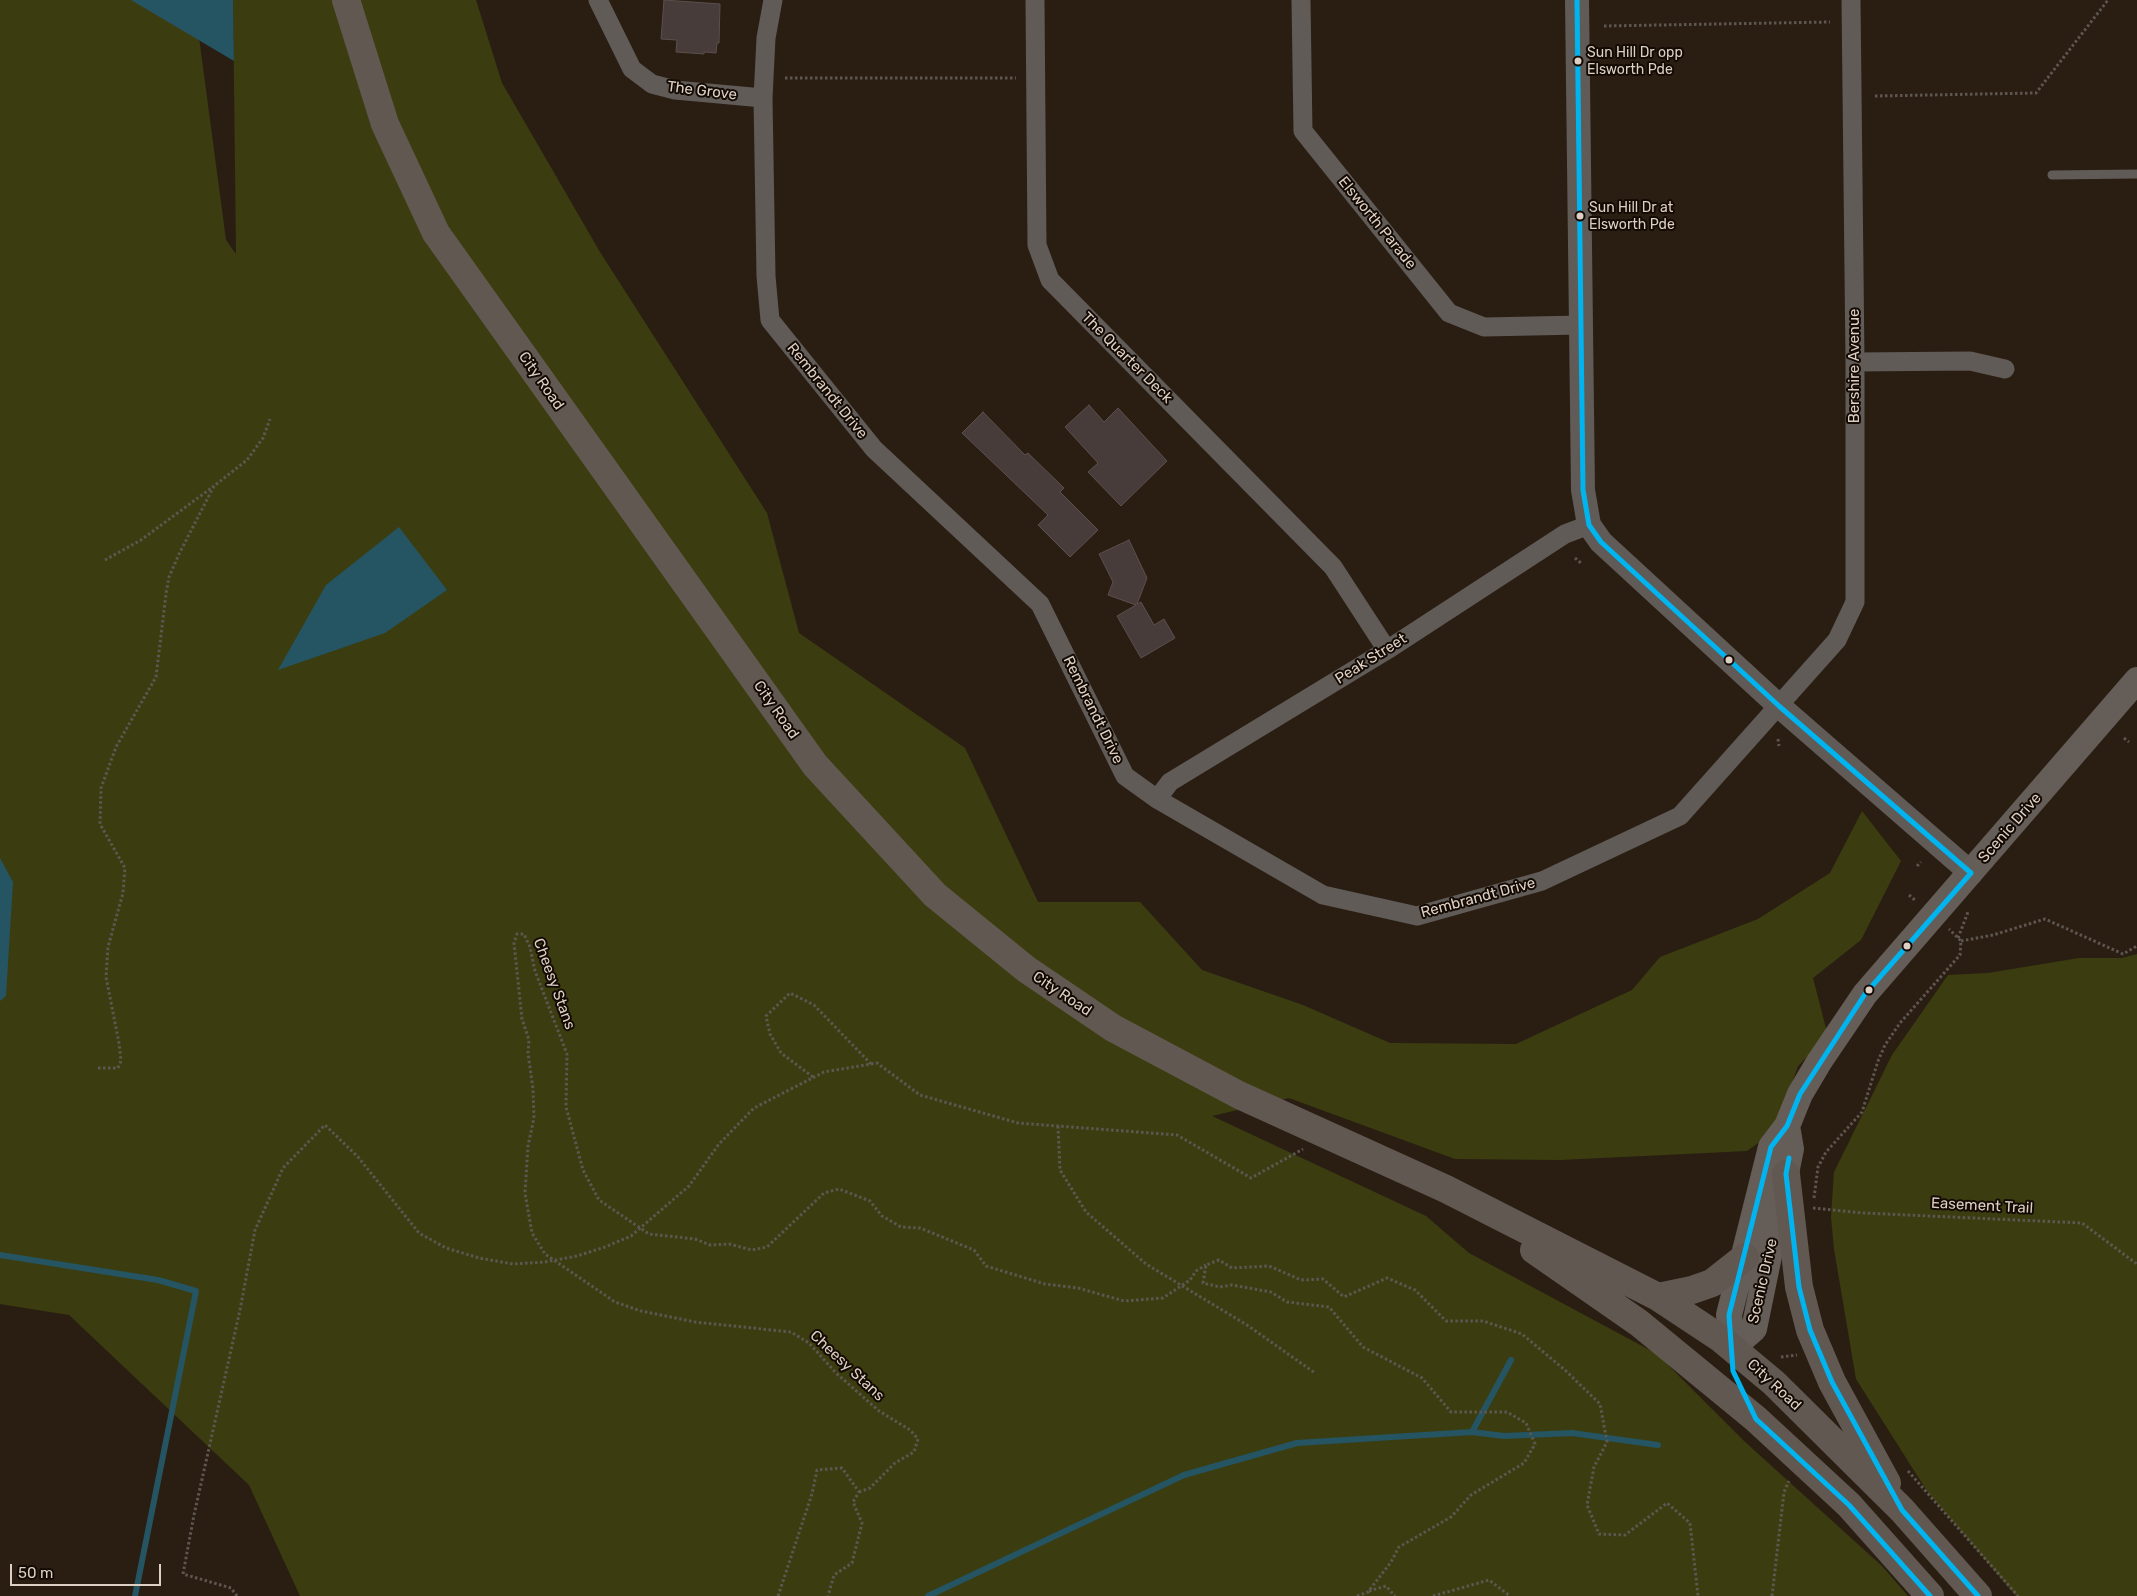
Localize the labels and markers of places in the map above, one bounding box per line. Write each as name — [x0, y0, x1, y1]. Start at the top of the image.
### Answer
place label: Sun Hill Dr opp Elsworth Pde — [1587, 45, 1683, 78]
marker: Sun Hill Dr opp Elsworth Pde — [1573, 56, 1583, 66]
place label: Sun Hill Dr at Elsworth Pde — [1589, 200, 1675, 232]
marker: Sun Hill Dr at Elsworth Pde — [1575, 211, 1585, 221]
unlabelled marker — [1724, 655, 1734, 665]
unlabelled marker — [1902, 941, 1912, 951]
unlabelled marker — [1864, 985, 1874, 995]

